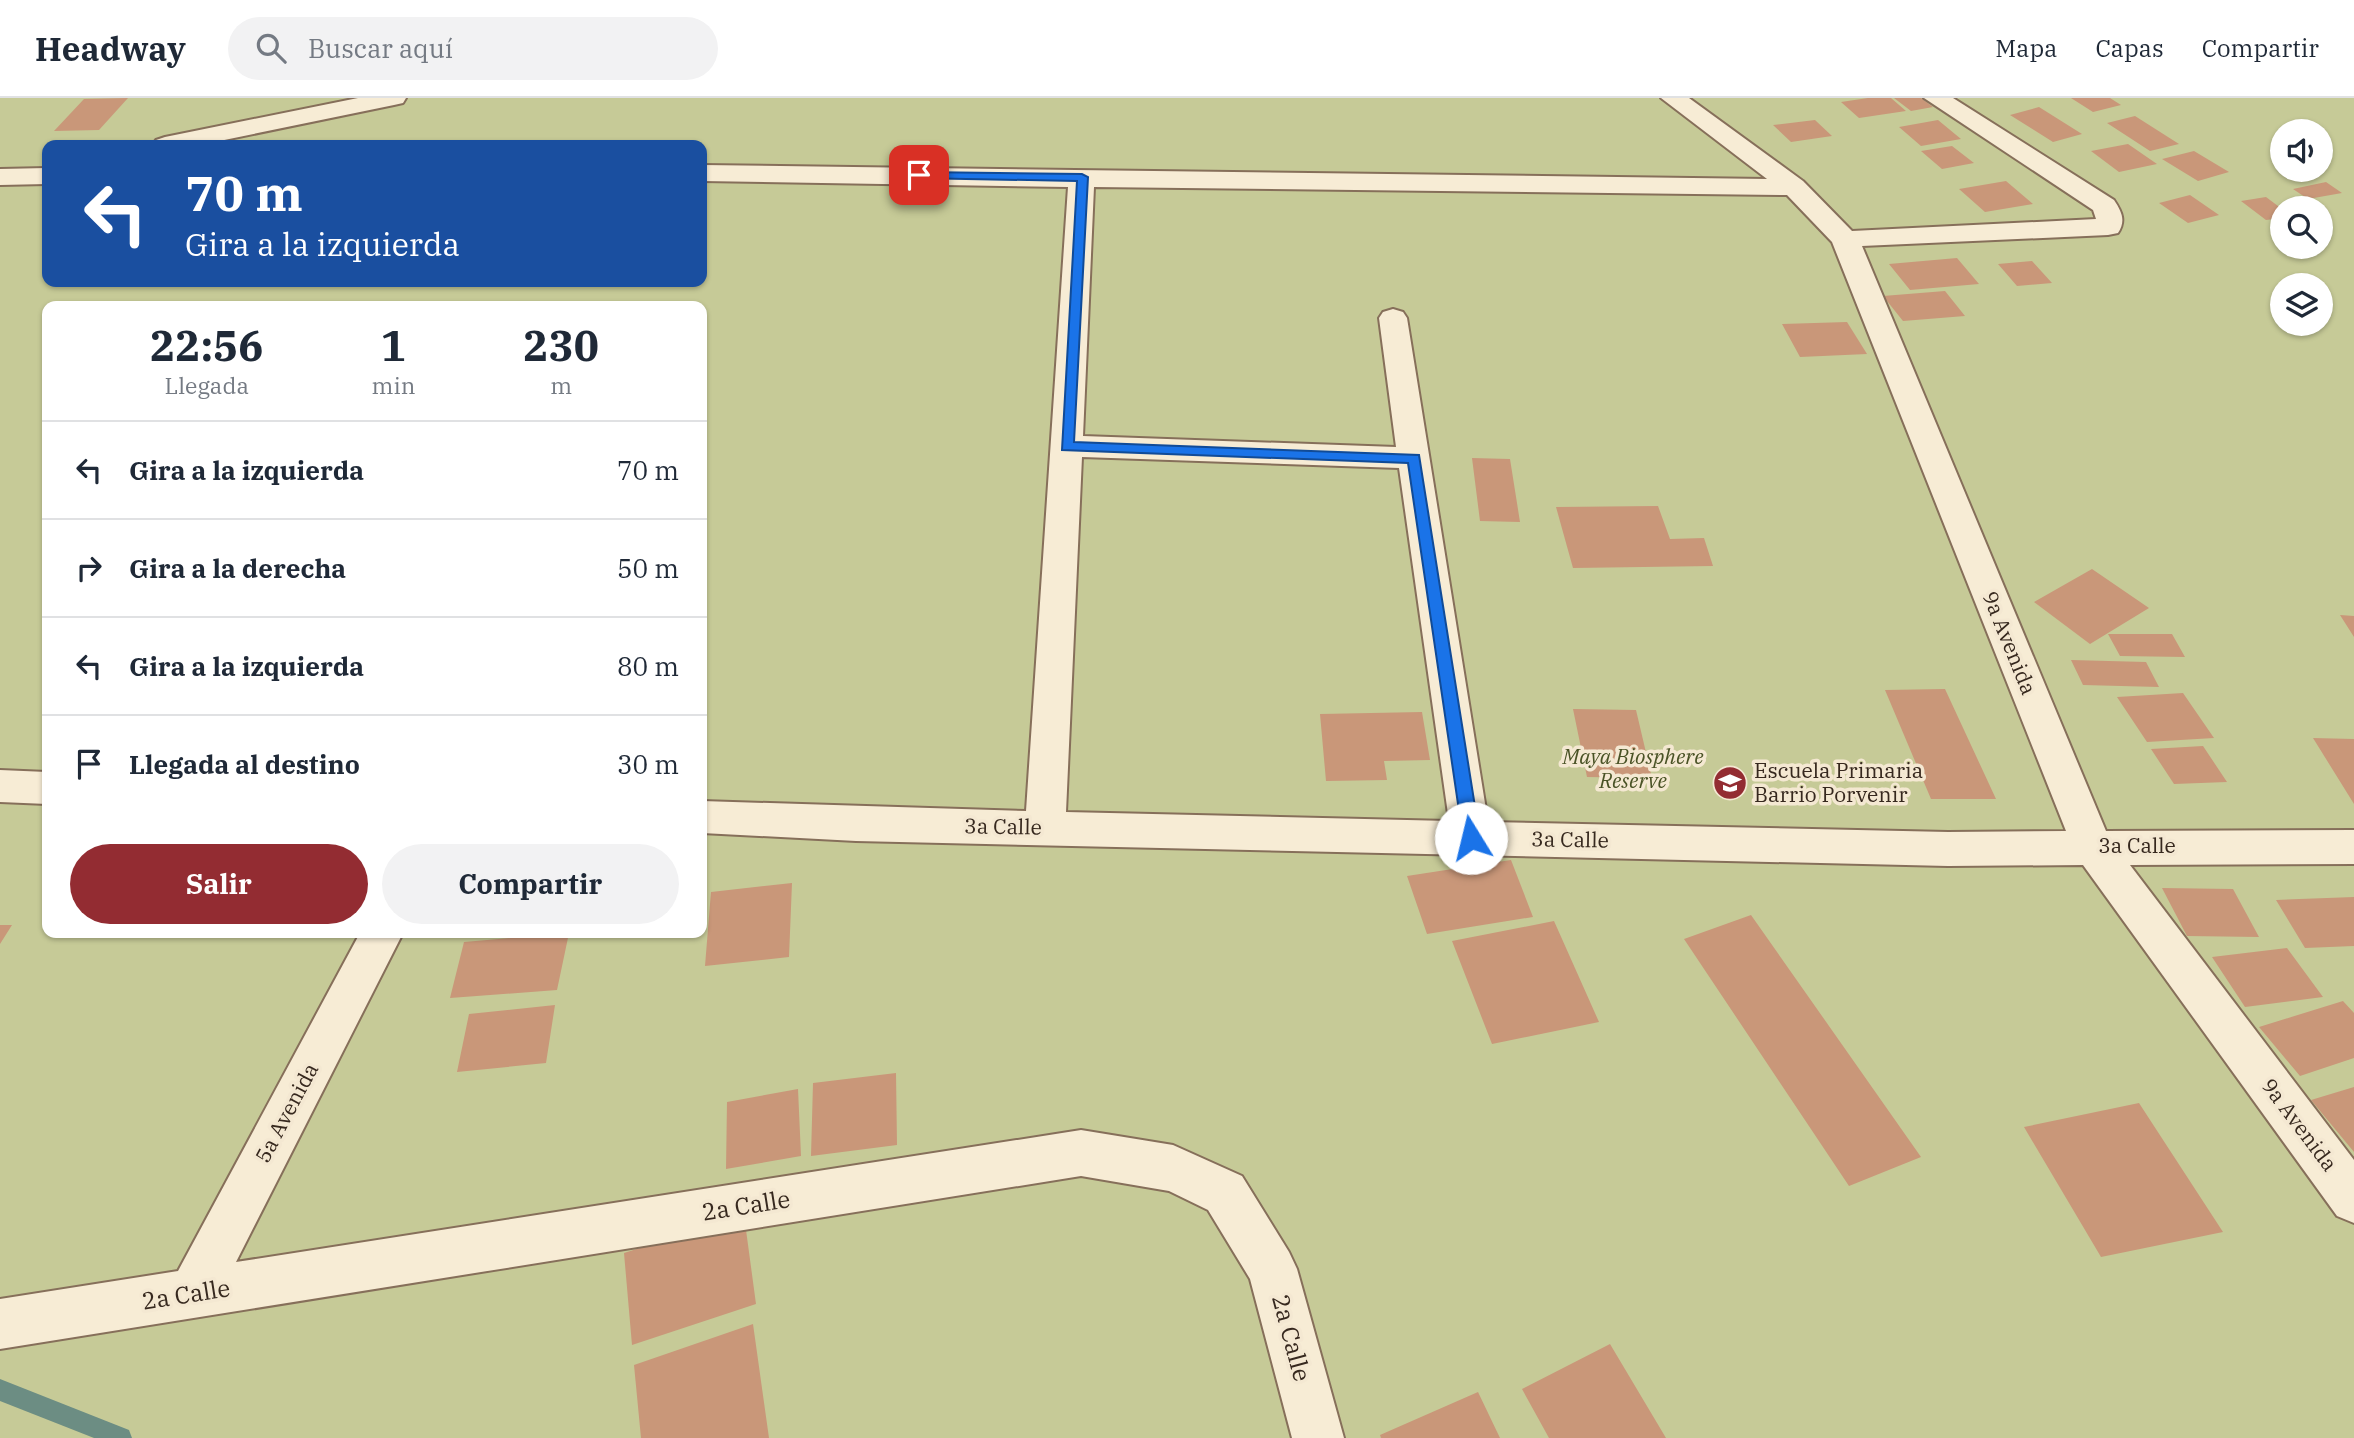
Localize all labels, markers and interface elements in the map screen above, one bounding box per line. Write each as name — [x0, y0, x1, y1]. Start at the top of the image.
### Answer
search box — [228, 17, 718, 80]
text: Headway — [35, 27, 186, 70]
icon: search — [252, 29, 290, 67]
text: Buscar aquí — [308, 31, 453, 65]
text: Mapa — [1995, 32, 2057, 64]
text: Capas — [2095, 32, 2164, 64]
text: Compartir — [2202, 32, 2319, 64]
map controls — [2270, 119, 2333, 336]
button: sound — [2270, 119, 2333, 182]
pin — [889, 145, 949, 205]
icon: arrive — [900, 156, 938, 194]
text: 70 m — [185, 161, 303, 224]
icon: left — [70, 168, 161, 259]
button: search — [2270, 196, 2333, 259]
text: Gira a la izquierda — [185, 223, 460, 265]
button: layers — [2270, 273, 2333, 336]
text: 22:56 — [150, 318, 264, 373]
text: 1 — [381, 318, 406, 373]
text: 230 — [523, 318, 599, 373]
text: Llegada — [165, 370, 249, 400]
text: min — [372, 370, 415, 400]
text: m — [550, 370, 572, 400]
icon: left — [70, 451, 108, 489]
text: Gira a la izquierda — [129, 453, 364, 487]
text: 70 m — [617, 453, 679, 487]
icon: right — [70, 549, 108, 587]
text: Gira a la derecha — [129, 551, 346, 585]
text: 50 m — [617, 551, 679, 585]
street label: 9a Avenida — [1976, 587, 2043, 699]
icon: left — [70, 647, 108, 685]
text: Gira a la izquierda — [129, 649, 364, 683]
text: 80 m — [617, 649, 679, 683]
park label: Maya Biosphere Reserve — [1561, 742, 1704, 794]
icon: arrive — [70, 745, 108, 783]
text: Llegada al destino — [129, 747, 360, 781]
text: 30 m — [617, 747, 679, 781]
place label: Escuela Primaria Barrio Porvenir — [1754, 756, 1923, 808]
school or university icon: Escuela Primaria Barrio Porvenir — [1711, 764, 1749, 802]
position arrow — [1434, 801, 1508, 875]
street label: 3a Calle — [964, 811, 1042, 841]
street label: 3a Calle — [1531, 824, 1609, 854]
street label: 3a Calle — [2098, 831, 2176, 859]
button: Salir — [70, 844, 368, 924]
button: Compartir — [382, 844, 679, 924]
street label: 5a Avenida — [248, 1058, 324, 1167]
street label: 9a Avenida — [2256, 1072, 2344, 1176]
street label: 2a Calle — [699, 1182, 792, 1228]
street label: 2a Calle — [139, 1271, 232, 1317]
street label: 2a Calle — [1265, 1291, 1319, 1385]

